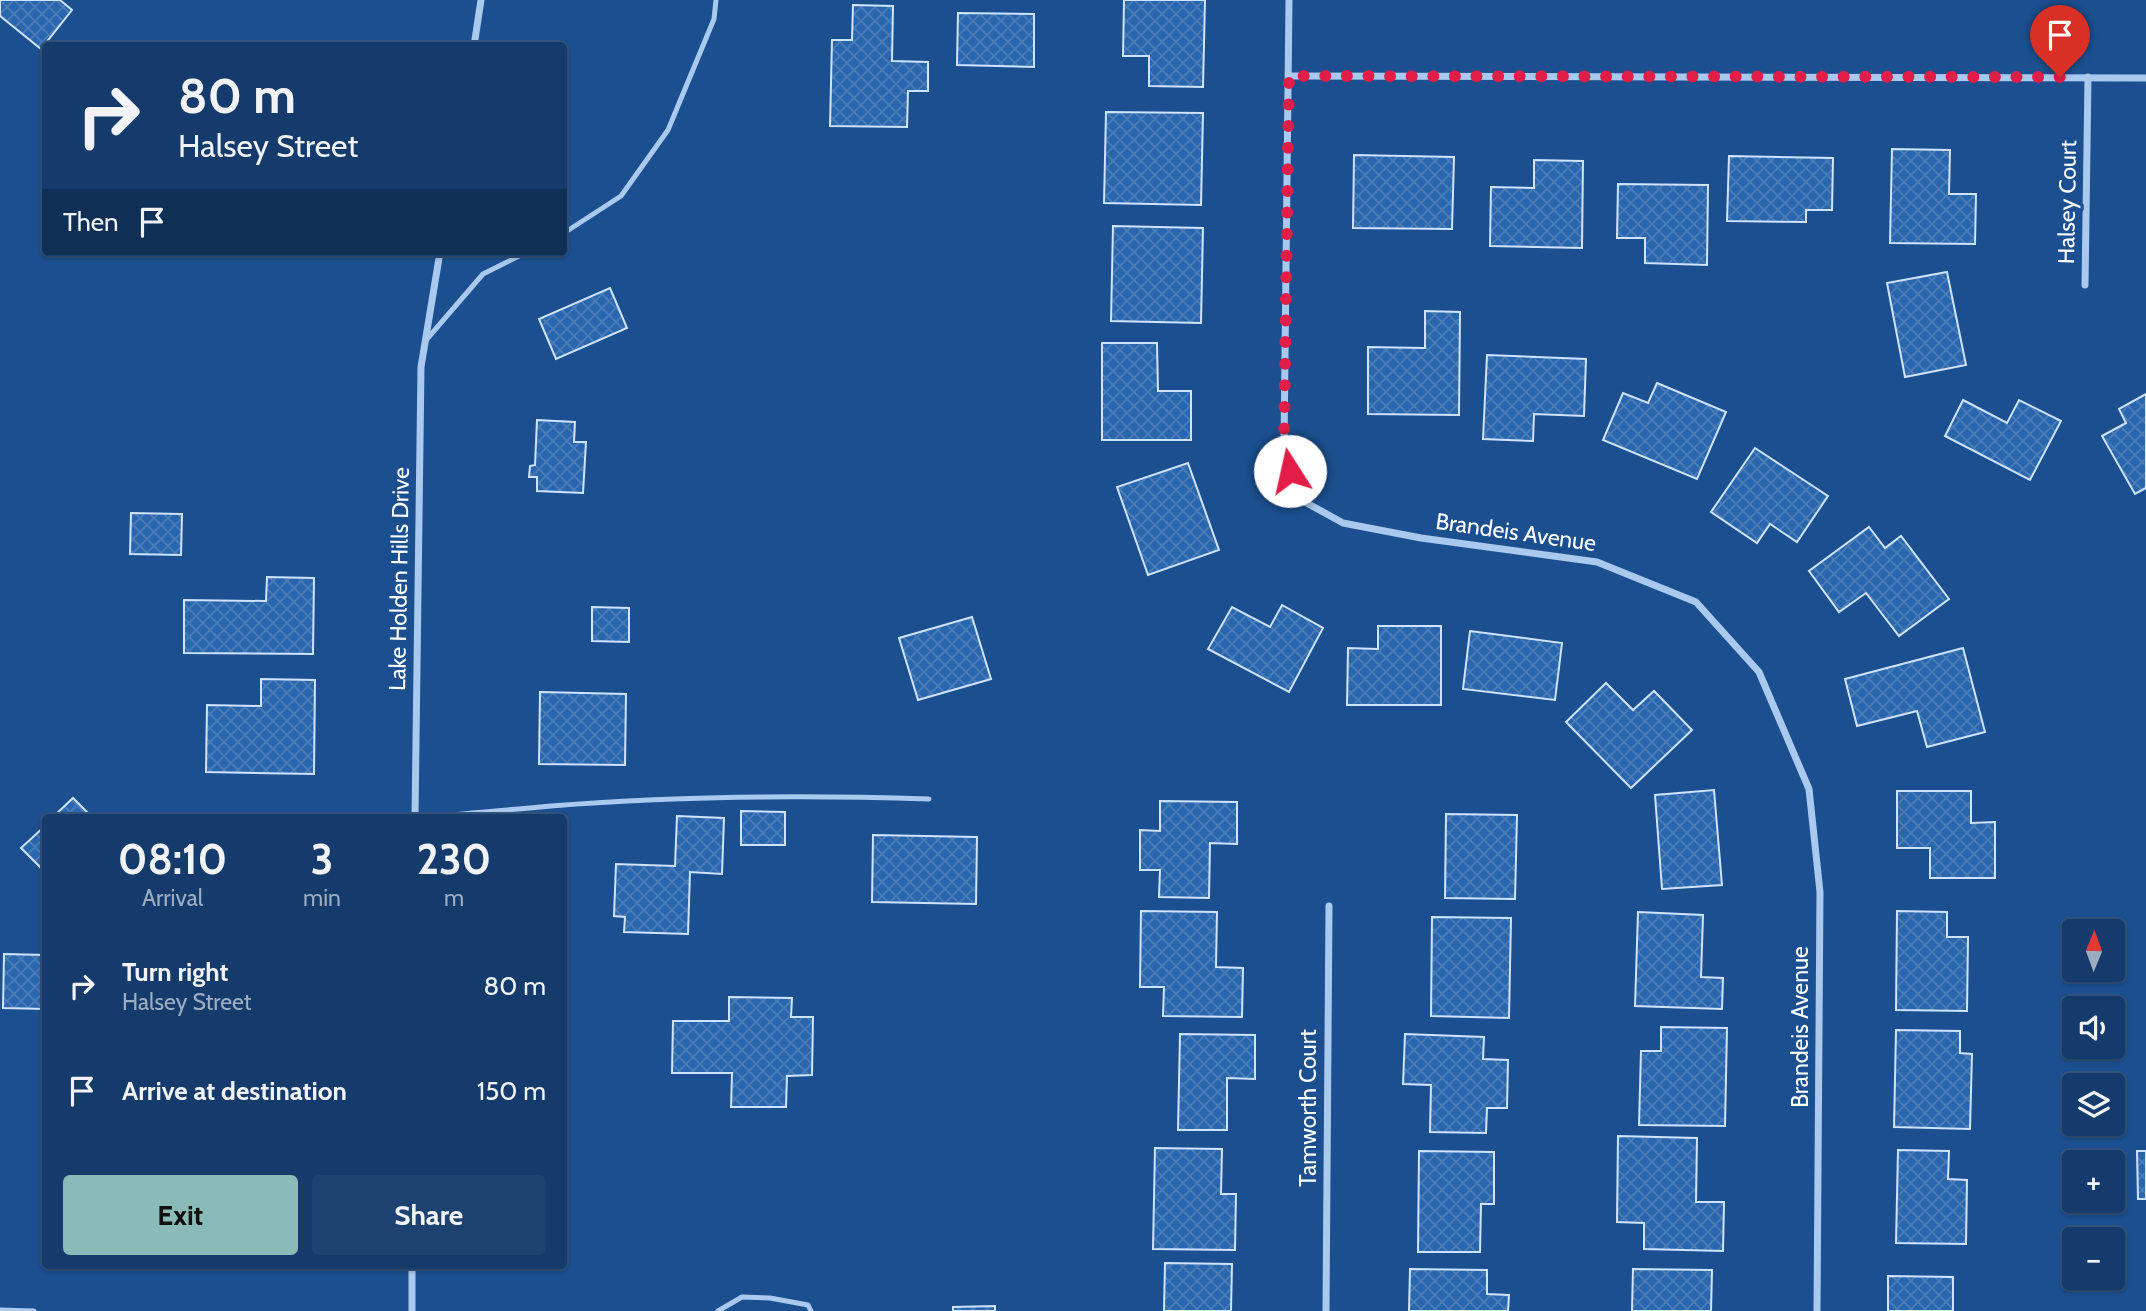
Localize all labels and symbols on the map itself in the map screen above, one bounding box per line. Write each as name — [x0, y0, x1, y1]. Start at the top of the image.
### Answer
pin — [2030, 5, 2090, 77]
street label: Halsey Court — [2052, 140, 2082, 264]
position arrow — [1253, 434, 1327, 508]
street label: Lake Holden Hills Drive — [383, 467, 415, 691]
street label: Brandeis Avenue — [1434, 507, 1598, 557]
north arrow — [2062, 919, 2124, 982]
street label: Brandeis Avenue — [1786, 946, 1814, 1108]
street label: Tamworth Court — [1294, 1029, 1322, 1187]

